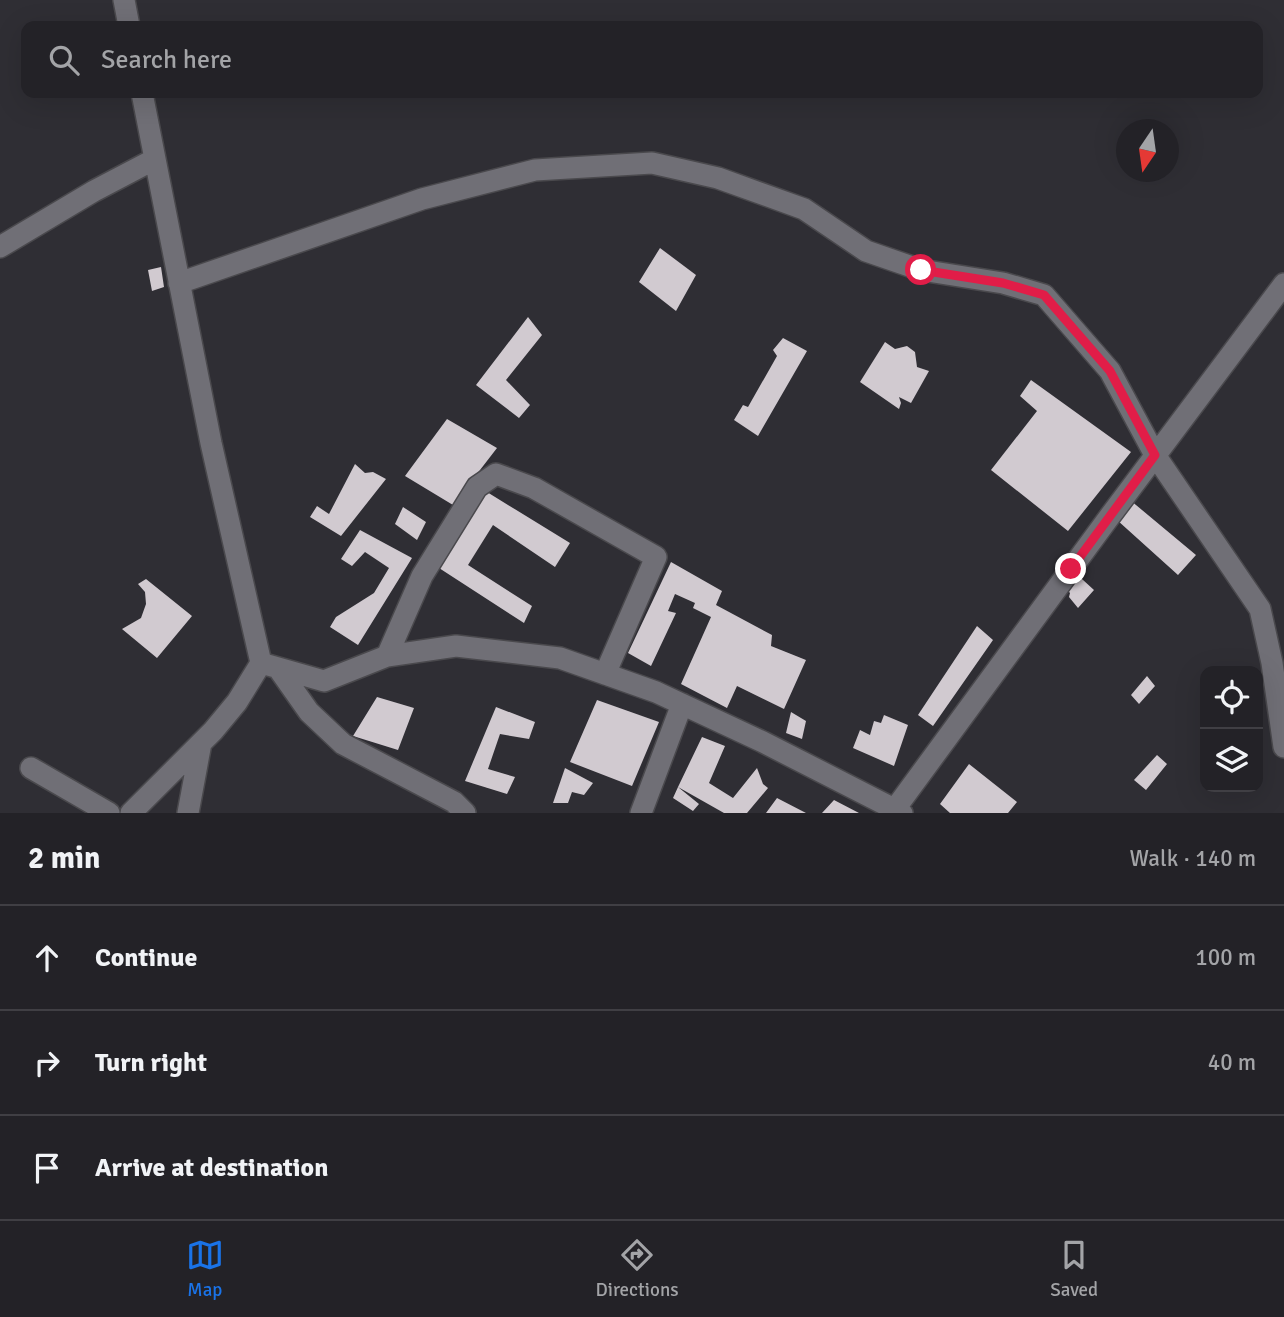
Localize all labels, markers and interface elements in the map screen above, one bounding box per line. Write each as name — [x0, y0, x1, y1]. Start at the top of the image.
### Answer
search box — [21, 21, 1263, 98]
icon: search — [45, 41, 83, 79]
text: Search here — [101, 44, 232, 76]
north arrow — [1116, 119, 1179, 182]
route start — [905, 254, 936, 285]
route end — [1055, 553, 1086, 584]
map controls — [1200, 666, 1263, 792]
button: locate — [1200, 666, 1263, 729]
button: layers — [1200, 729, 1263, 792]
text: 2 min — [28, 840, 100, 877]
text: Walk · 140 m — [1130, 844, 1256, 873]
icon: ahead — [28, 939, 66, 977]
text: Continue — [95, 942, 197, 974]
text: 100 m — [1195, 943, 1256, 972]
icon: right — [28, 1044, 66, 1082]
text: Turn right — [95, 1047, 207, 1079]
text: 40 m — [1208, 1048, 1256, 1077]
icon: arrive — [28, 1149, 66, 1187]
text: Arrive at destination — [95, 1152, 328, 1184]
tab: Map — [186, 1236, 224, 1302]
tab: Directions — [596, 1236, 679, 1302]
tab: Saved — [1050, 1236, 1098, 1302]

